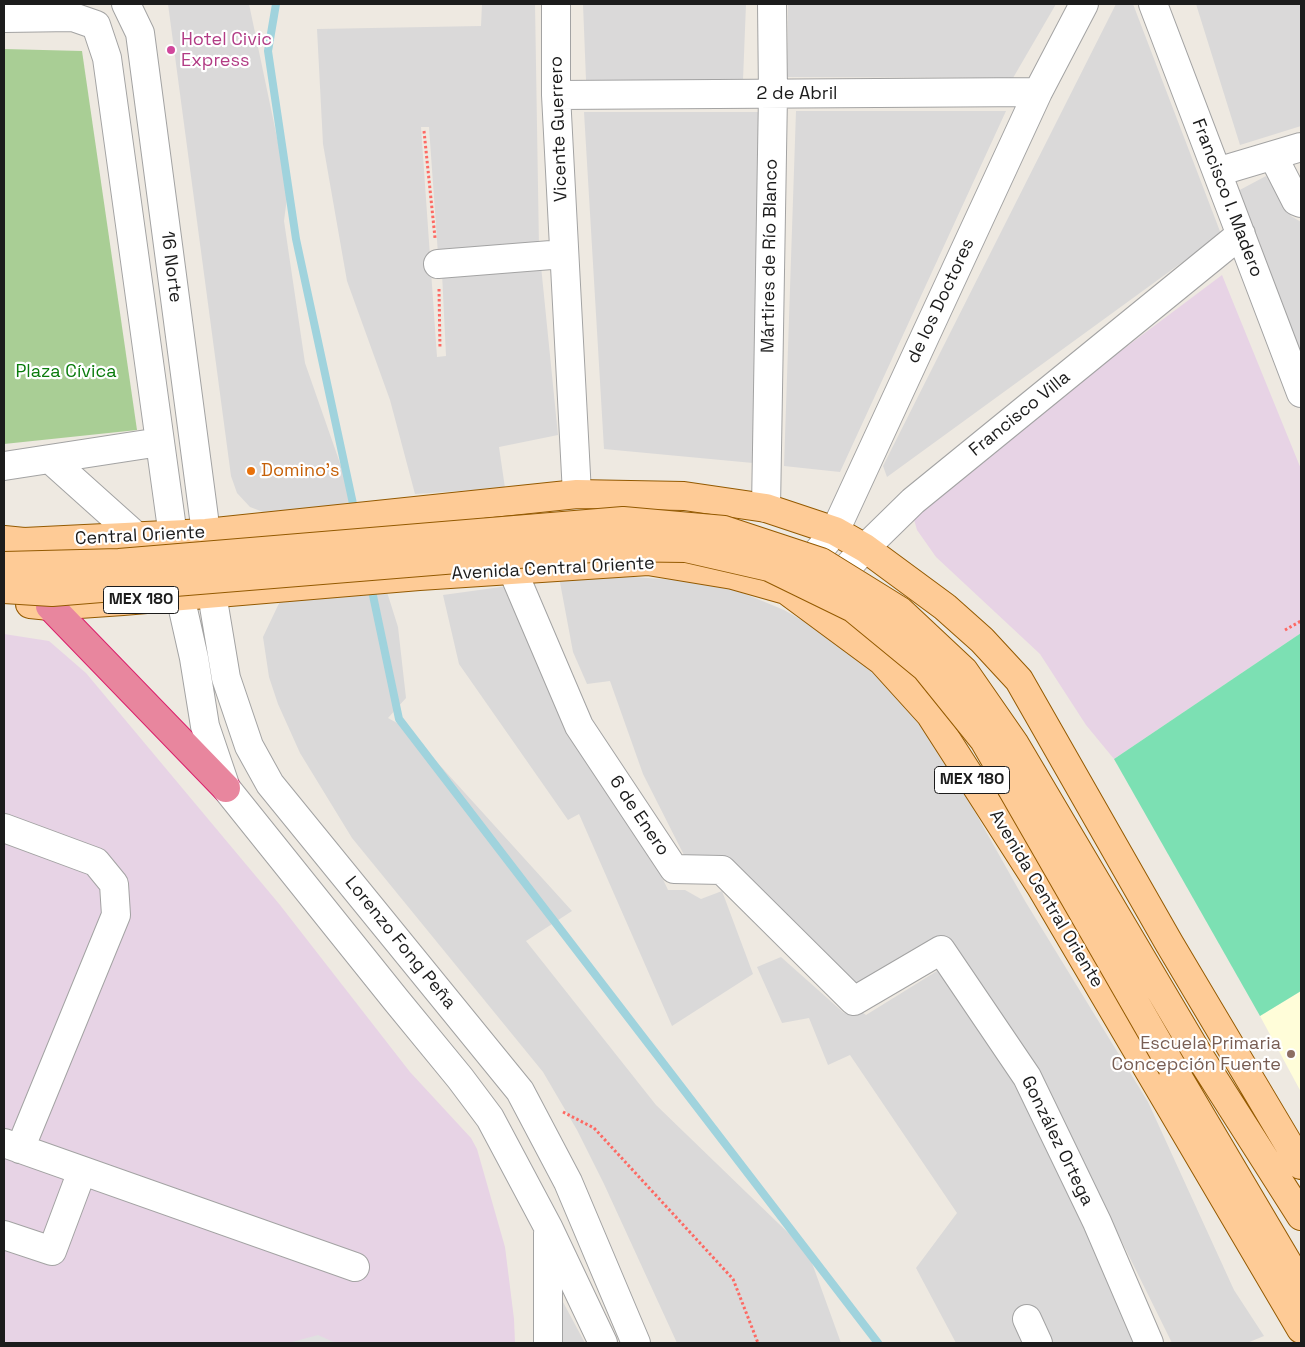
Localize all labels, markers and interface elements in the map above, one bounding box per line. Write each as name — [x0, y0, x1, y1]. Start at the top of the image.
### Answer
place label: Hotel Civic Express — [181, 29, 272, 72]
marker: Hotel Civic Express — [165, 44, 177, 56]
street label: Vicente Guerrero — [546, 56, 572, 202]
street label: 2 de Abril — [757, 83, 837, 105]
street label: Francisco I. Madero — [1187, 116, 1267, 280]
street label: Mártires de Río Blanco — [758, 159, 782, 353]
street label: 16 Norte — [156, 230, 186, 304]
street label: de los Doctores — [903, 235, 979, 367]
park label: Plaza Cívica — [15, 361, 117, 383]
street label: Francisco Villa — [965, 367, 1075, 461]
place label: Domino's — [261, 460, 339, 482]
marker: Domino's — [245, 465, 257, 477]
street label: Central Oriente — [74, 522, 206, 550]
street label: Avenida Central Oriente — [451, 553, 655, 585]
road number: MEX 180 — [104, 586, 178, 614]
road number: MEX 180 — [934, 766, 1010, 794]
street label: 6 de Enero — [604, 772, 674, 860]
street label: Avenida Central Oriente — [984, 806, 1108, 992]
street label: Lorenzo Fong Peña — [340, 872, 460, 1014]
place label: Escuela Primaria Concepción Fuente — [1112, 1033, 1281, 1076]
marker: Escuela Primaria Concepción Fuente — [1285, 1048, 1297, 1060]
street label: González Ortega — [1016, 1073, 1098, 1209]

